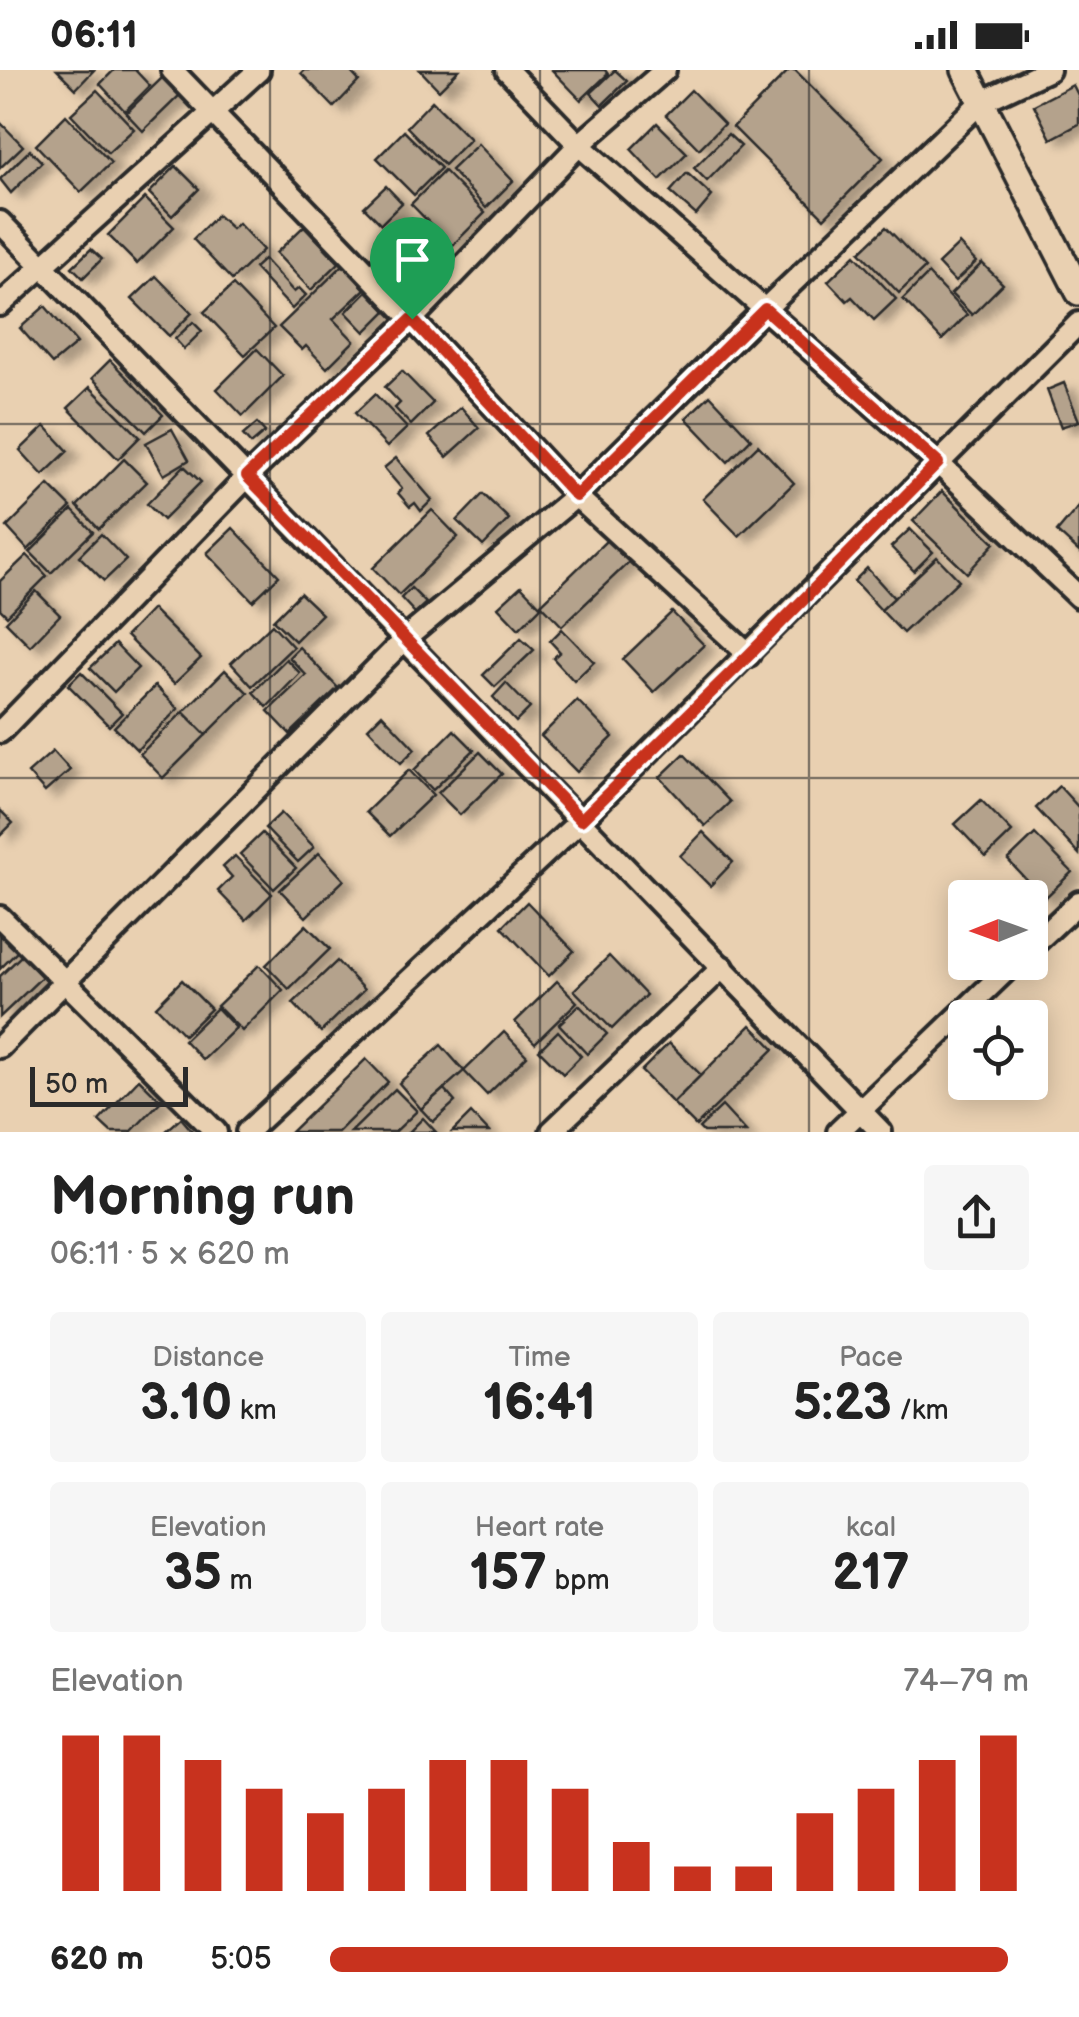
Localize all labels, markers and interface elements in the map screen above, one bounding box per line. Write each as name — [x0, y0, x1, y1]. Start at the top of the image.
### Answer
text: 06:11 — [50, 13, 138, 58]
pin — [370, 217, 455, 320]
icon: arrive — [385, 232, 440, 287]
north arrow — [948, 880, 1048, 980]
map controls — [948, 880, 1048, 1100]
button: locate — [948, 1000, 1048, 1100]
scale bar — [30, 1062, 188, 1106]
text: 50 m — [45, 1068, 108, 1101]
text: Morning run — [50, 1164, 355, 1231]
button: share — [924, 1165, 1029, 1270]
text: 06:11 · 5 × 620 m — [50, 1235, 290, 1274]
text: Distance — [152, 1341, 264, 1374]
text: Time — [508, 1341, 571, 1374]
text: Pace — [839, 1341, 903, 1374]
text: 3.10 — [140, 1374, 232, 1434]
text: 16:41 — [483, 1374, 596, 1434]
text: 5:23 — [793, 1374, 892, 1434]
text: km — [232, 1394, 277, 1427]
text: /km — [892, 1394, 949, 1427]
text: Elevation — [150, 1511, 267, 1544]
text: Heart rate — [475, 1511, 604, 1544]
text: kcal — [846, 1511, 896, 1544]
text: 35 — [164, 1544, 222, 1604]
text: 157 — [469, 1544, 547, 1604]
text: 217 — [832, 1544, 910, 1604]
text: m — [222, 1564, 253, 1597]
text: bpm — [547, 1564, 610, 1597]
text: Elevation — [50, 1662, 183, 1701]
text: 74–79 m — [903, 1662, 1029, 1701]
text: 620 m — [50, 1940, 144, 1979]
text: 5:05 — [210, 1940, 272, 1979]

